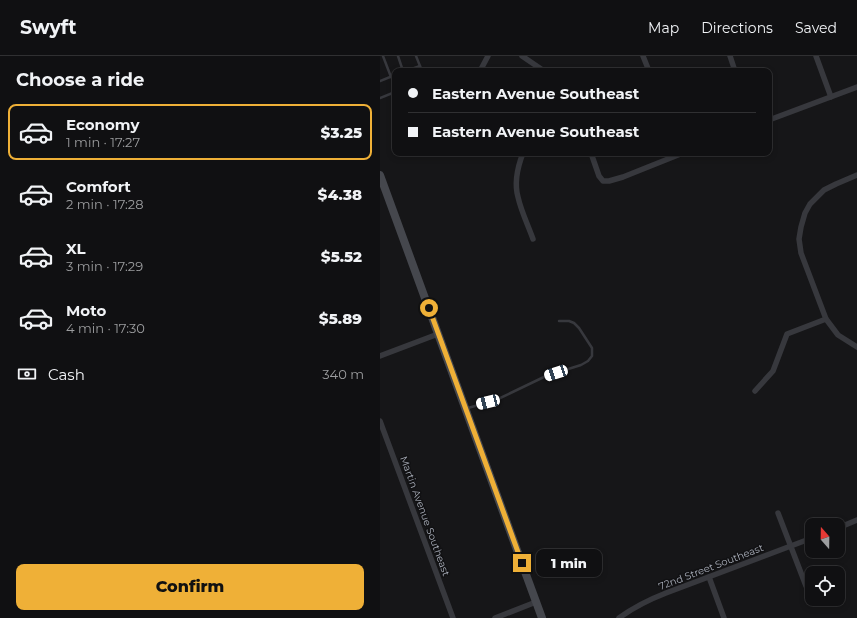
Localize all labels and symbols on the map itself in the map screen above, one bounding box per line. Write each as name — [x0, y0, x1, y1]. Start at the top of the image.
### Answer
route start — [420, 299, 438, 317]
car — [543, 364, 569, 382]
car — [475, 393, 501, 411]
street label: Martin Avenue Southeast — [397, 454, 453, 578]
north arrow — [805, 518, 845, 558]
street label: 72nd Street Southeast — [657, 541, 765, 593]
callout: 1 min — [536, 549, 602, 577]
route end — [513, 554, 531, 572]

